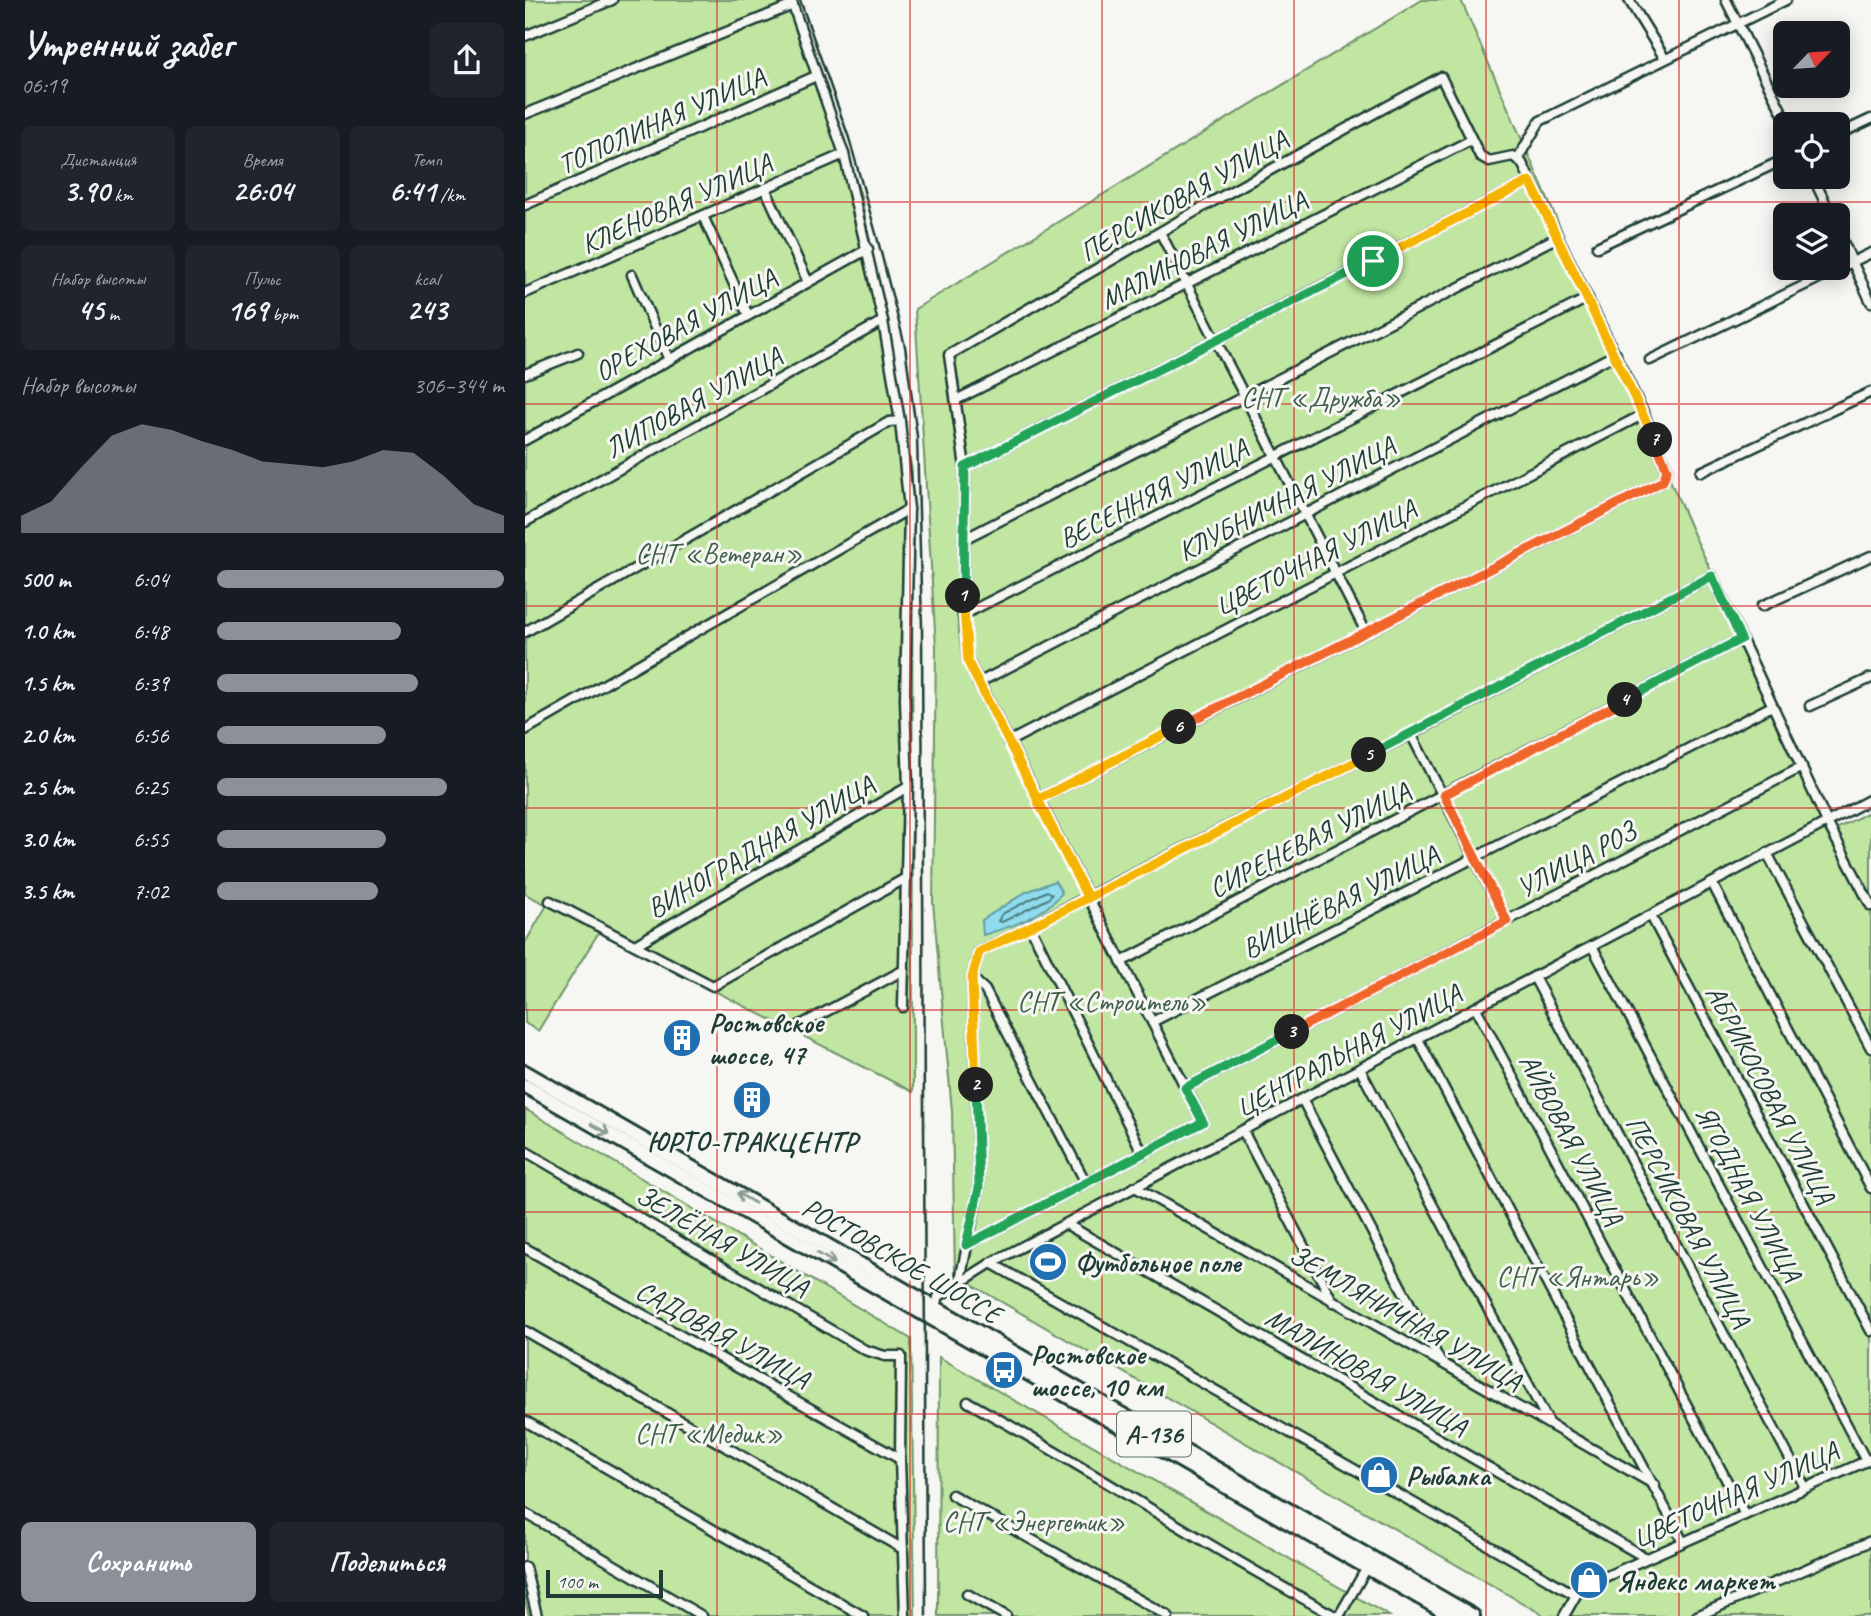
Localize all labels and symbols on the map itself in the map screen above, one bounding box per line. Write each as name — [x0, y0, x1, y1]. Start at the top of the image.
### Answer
north arrow — [1773, 21, 1850, 98]
street label: ТОПОЛИНАЯ УЛИЦА — [552, 59, 771, 182]
street label: ПЕРСИКОВАЯ УЛИЦА — [1073, 121, 1294, 269]
street label: КЛЕНОВАЯ УЛИЦА — [575, 145, 779, 261]
street label: МАЛИНОВАЯ УЛИЦА — [1094, 182, 1313, 317]
pin — [1343, 231, 1403, 291]
street label: ОРЕХОВАЯ УЛИЦА — [588, 260, 783, 389]
street label: ЛИПОВАЯ УЛИЦА — [599, 338, 790, 466]
park label: СНТ «Дружба» — [1241, 380, 1401, 415]
pin: 7 — [1637, 422, 1673, 458]
street label: КЛУБНИЧНАЯ УЛИЦА — [1172, 428, 1402, 568]
street label: ВЕСЕННЯЯ УЛИЦА — [1053, 430, 1255, 556]
street label: ЦВЕТОЧНАЯ УЛИЦА — [1209, 491, 1424, 623]
park label: СНТ «Ветеран» — [635, 536, 803, 571]
pin: 1 — [945, 578, 981, 614]
pin: 4 — [1607, 682, 1643, 718]
pin: 6 — [1161, 710, 1197, 744]
pin: 5 — [1351, 738, 1387, 772]
street label: ВИНОГРАДНАЯ УЛИЦА — [640, 767, 881, 926]
street label: СИРЕНЕВАЯ УЛИЦА — [1203, 773, 1417, 905]
street label: УЛИЦА РОЗ — [1511, 812, 1644, 905]
street label: ВИШНЁВАЯ УЛИЦА — [1236, 836, 1445, 966]
street label: ЦЕНТРАЛЬНАЯ УЛИЦА — [1229, 975, 1469, 1125]
street label: АБРИКОСОВАЯ УЛИЦА — [1698, 979, 1844, 1211]
park label: СНТ «Строитель» — [1017, 984, 1207, 1019]
place label: Ростовское шоссе, 47 — [709, 1005, 825, 1072]
pin: 3 — [1275, 1014, 1309, 1050]
building icon: Ростовское шоссе, 47 — [661, 1017, 703, 1059]
street label: АЙВОВАЯ УЛИЦА — [1512, 1047, 1632, 1232]
pin: 2 — [959, 1068, 993, 1102]
building icon: ЮРТО-ТРАКЦЕНТР — [731, 1079, 773, 1121]
street label: ЯГОДНАЯ УЛИЦА — [1687, 1099, 1811, 1289]
street label: ПЕРСИКОВАЯ УЛИЦА — [1618, 1109, 1760, 1334]
one-way arrow — [589, 1122, 609, 1136]
place label: ЮРТО-ТРАКЦЕНТР — [647, 1124, 861, 1159]
street label: ЗЕЛЁНАЯ УЛИЦА — [630, 1177, 816, 1304]
street label: РОСТОВСКОЕ ШОССЕ — [796, 1189, 1011, 1333]
one-way arrow — [736, 1191, 756, 1205]
street label: ЗЕМЛЯНИЧНАЯ УЛИЦА — [1283, 1237, 1529, 1399]
sports icon: Футбольное поле — [1027, 1241, 1069, 1283]
place label: Футбольное поле — [1075, 1245, 1243, 1280]
one-way arrow — [816, 1251, 836, 1265]
park label: СНТ «Янтарь» — [1497, 1259, 1659, 1294]
street label: САДОВАЯ УЛИЦА — [630, 1272, 817, 1397]
street label: МАЛИНОВАЯ УЛИЦА — [1260, 1299, 1475, 1444]
place label: Ростовское шоссе, 10 км — [1031, 1337, 1165, 1404]
bus stop icon: Ростовское шоссе, 10 км — [983, 1349, 1025, 1391]
road number: А-136 — [1117, 1412, 1191, 1456]
park label: СНТ «Медик» — [635, 1416, 783, 1451]
street label: ЦВЕТОЧНАЯ УЛИЦА — [1627, 1433, 1845, 1556]
shop icon: Рыбалка — [1358, 1454, 1400, 1496]
place label: Рыбалка — [1406, 1458, 1492, 1493]
park label: СНТ «Энергетик» — [943, 1504, 1125, 1539]
shop icon: Яндекс маркет — [1568, 1559, 1610, 1601]
place label: Яндекс маркет — [1616, 1563, 1777, 1598]
scale bar — [546, 1567, 663, 1599]

